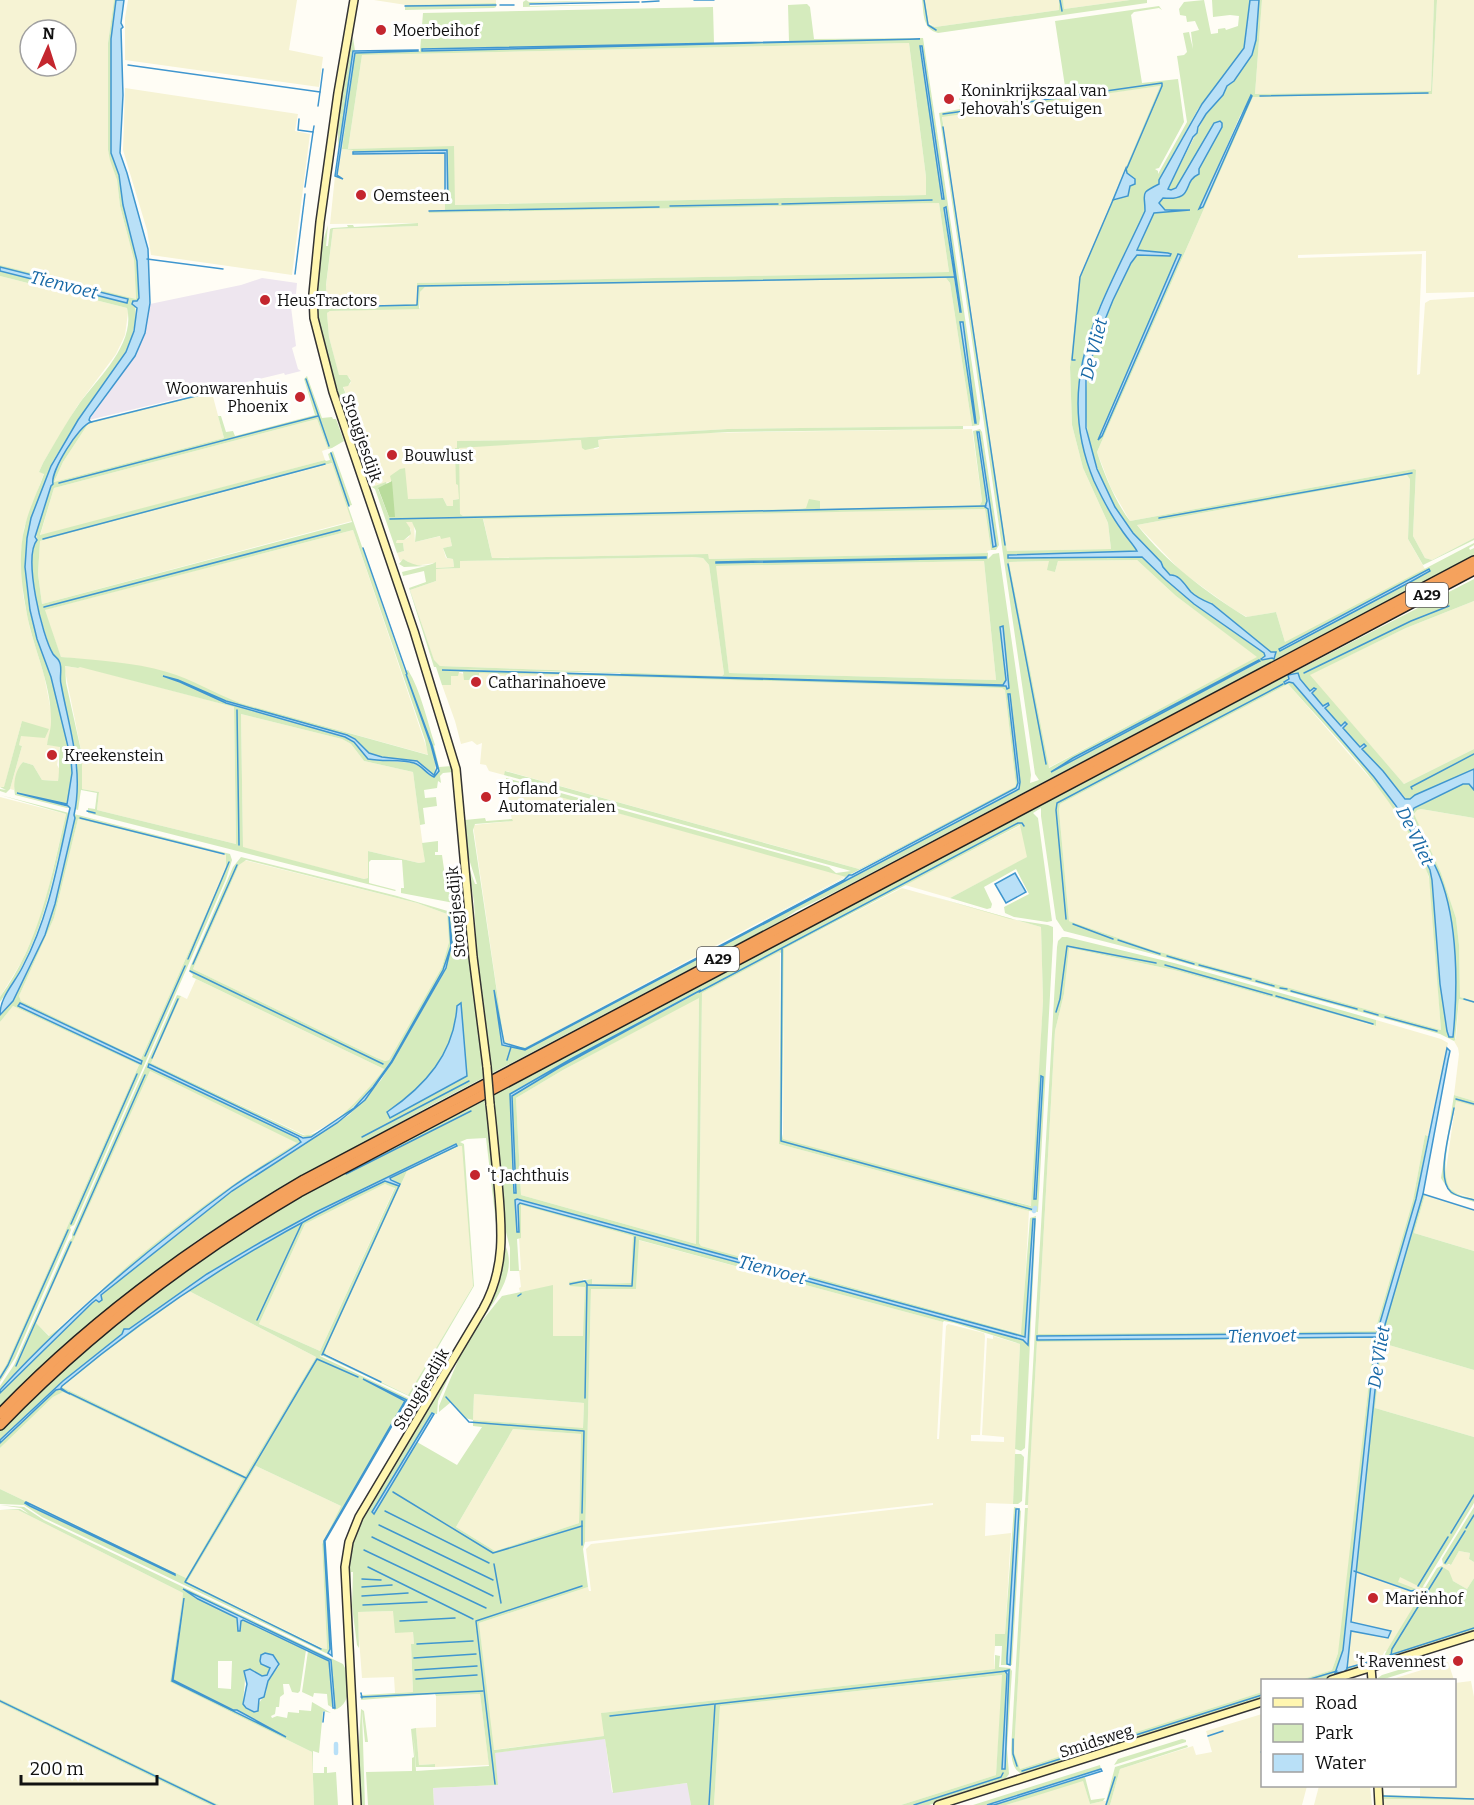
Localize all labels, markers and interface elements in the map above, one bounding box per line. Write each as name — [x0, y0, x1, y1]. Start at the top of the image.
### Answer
north arrow — [18, 18, 78, 78]
place label: Moerbeihof — [393, 21, 481, 40]
marker: Moerbeihof — [374, 23, 388, 37]
text: N — [42, 24, 55, 43]
place label: Koninkrijkszaal van Jehovah's Getuigen — [960, 81, 1107, 118]
marker: Koninkrijkszaal van Jehovah's Getuigen — [942, 92, 956, 106]
place label: Oemsteen — [373, 186, 450, 205]
marker: Oemsteen — [354, 188, 368, 202]
water label: Tienvoet — [28, 266, 101, 304]
place label: HeusTractors — [277, 291, 377, 310]
marker: HeusTractors — [258, 293, 272, 307]
water label: De Vliet — [1076, 315, 1112, 382]
place label: Woonwarenhuis Phoenix — [166, 379, 288, 416]
marker: Woonwarenhuis Phoenix — [293, 390, 307, 404]
street label: Stougjesdijk — [338, 391, 386, 485]
place label: Bouwlust — [404, 446, 474, 465]
marker: Bouwlust — [385, 448, 399, 462]
road number: A29 — [1406, 583, 1448, 607]
place label: Catharinahoeve — [488, 673, 606, 692]
marker: Catharinahoeve — [469, 675, 483, 689]
place label: Kreekenstein — [64, 746, 164, 765]
marker: Kreekenstein — [45, 748, 59, 762]
place label: Hofland Automaterialen — [498, 779, 616, 816]
marker: Hofland Automaterialen — [479, 790, 493, 804]
water label: De Vliet — [1391, 803, 1439, 870]
street label: Stougjesdijk — [443, 865, 469, 959]
road number: A29 — [697, 947, 739, 971]
place label: 't Jachthuis — [487, 1166, 569, 1185]
marker: 't Jachthuis — [468, 1168, 482, 1182]
water label: Tienvoet — [736, 1250, 809, 1290]
water label: Tienvoet — [1227, 1324, 1297, 1348]
water label: De Vliet — [1363, 1324, 1395, 1390]
street label: Stougjesdijk — [389, 1345, 453, 1433]
place label: Mariënhof — [1385, 1589, 1464, 1608]
marker: Mariënhof — [1366, 1591, 1380, 1605]
place label: 't Ravennest — [1355, 1652, 1446, 1671]
marker: 't Ravennest — [1451, 1654, 1465, 1668]
legend — [1261, 1679, 1456, 1787]
text: Road — [1315, 1692, 1358, 1714]
street label: Smidsweg — [1057, 1720, 1135, 1762]
text: Park — [1315, 1722, 1354, 1744]
scale bar — [21, 1748, 158, 1786]
text: Water — [1315, 1752, 1366, 1774]
text: 200 m — [30, 1758, 84, 1780]

